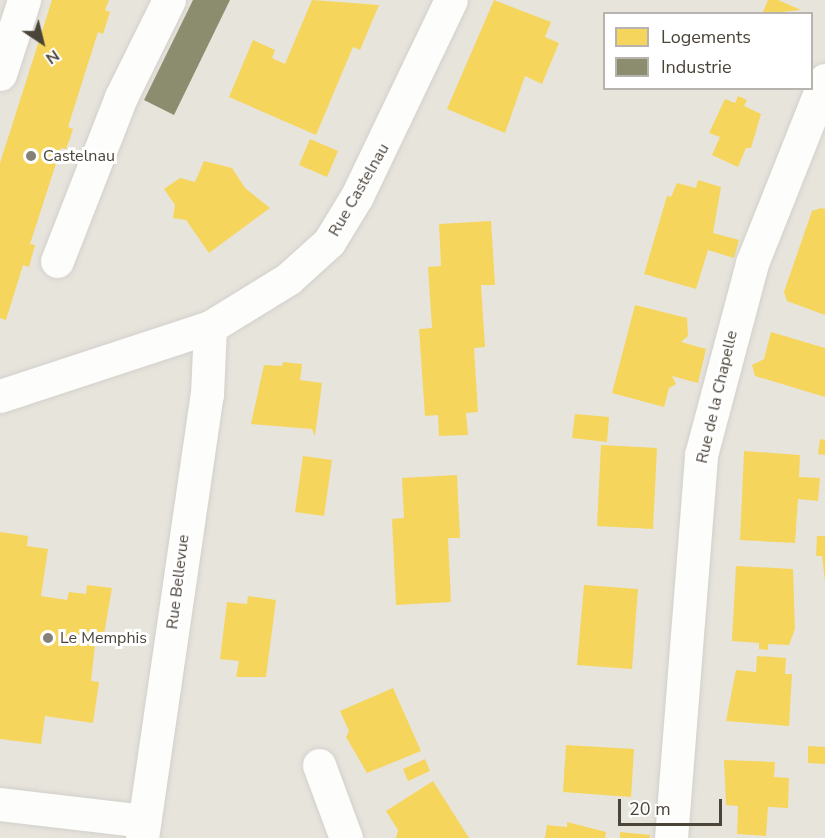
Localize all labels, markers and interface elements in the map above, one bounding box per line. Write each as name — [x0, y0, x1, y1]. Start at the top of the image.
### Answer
north arrow — [12, 12, 72, 72]
legend — [603, 12, 813, 90]
text: Logements — [661, 25, 751, 49]
text: N — [41, 44, 64, 69]
text: Industrie — [661, 55, 732, 79]
street label: Rue Castelnau — [325, 140, 393, 240]
place label: Castelnau — [43, 146, 115, 166]
marker: Castelnau — [24, 149, 38, 163]
street label: Rue de la Chapelle — [692, 329, 742, 465]
street label: Rue Bellevue — [163, 534, 193, 630]
place label: Le Memphis — [60, 628, 147, 648]
marker: Le Memphis — [41, 631, 55, 645]
scale bar — [621, 787, 724, 825]
text: 20 m — [629, 797, 671, 821]

